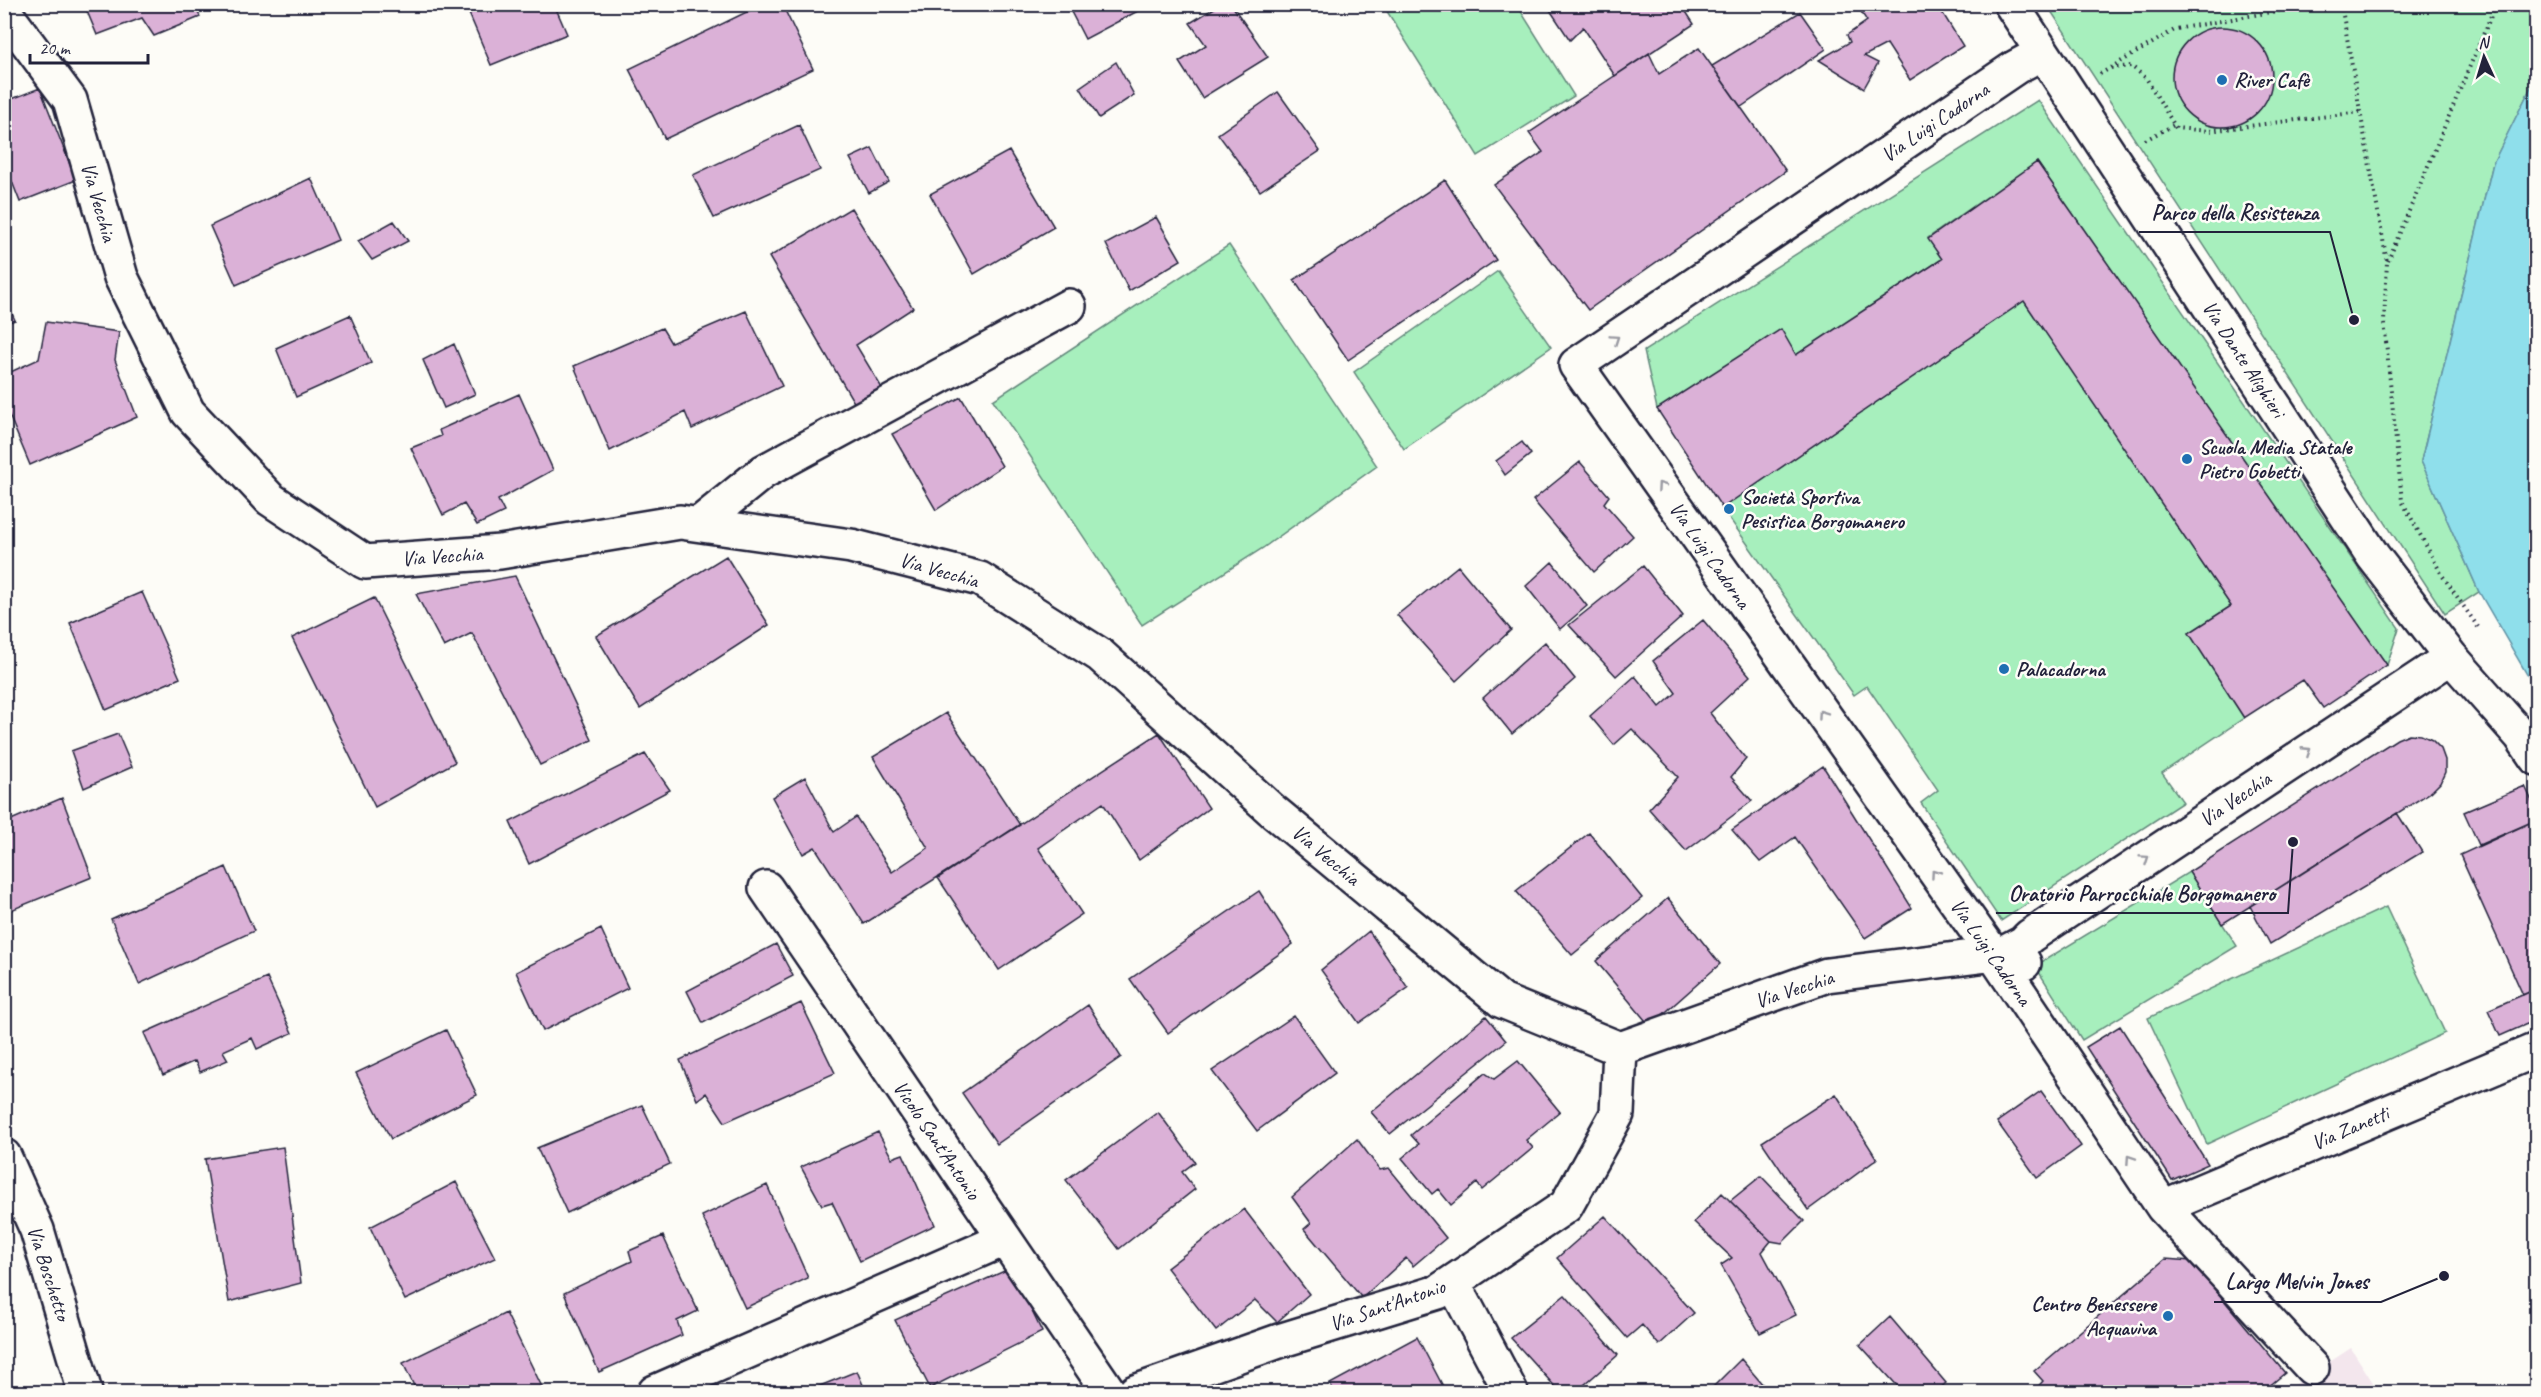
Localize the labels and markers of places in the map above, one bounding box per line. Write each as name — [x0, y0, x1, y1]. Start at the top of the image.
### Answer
place label: River Cafè — [2234, 67, 2311, 93]
marker: River Cafè — [2215, 73, 2229, 87]
callout: Parco della Resistenza — [2139, 192, 2330, 232]
place label: Scuola Media Statale Pietro Gobetti — [2199, 434, 2353, 484]
marker: Scuola Media Statale Pietro Gobetti — [2180, 452, 2194, 466]
place label: Società Sportiva Pesistica Borgomanero — [1741, 484, 1905, 534]
marker: Società Sportiva Pesistica Borgomanero — [1722, 502, 1736, 516]
place label: Palacadorna — [2016, 656, 2106, 682]
marker: Palacadorna — [1997, 662, 2011, 676]
callout: Oratorio Parrocchiale Borgomanero — [1996, 873, 2288, 913]
callout: Largo Melvin Jones — [2214, 1262, 2381, 1302]
place label: Centro Benessere Acquaviva — [2031, 1291, 2158, 1341]
marker: Centro Benessere Acquaviva — [2161, 1309, 2175, 1323]

